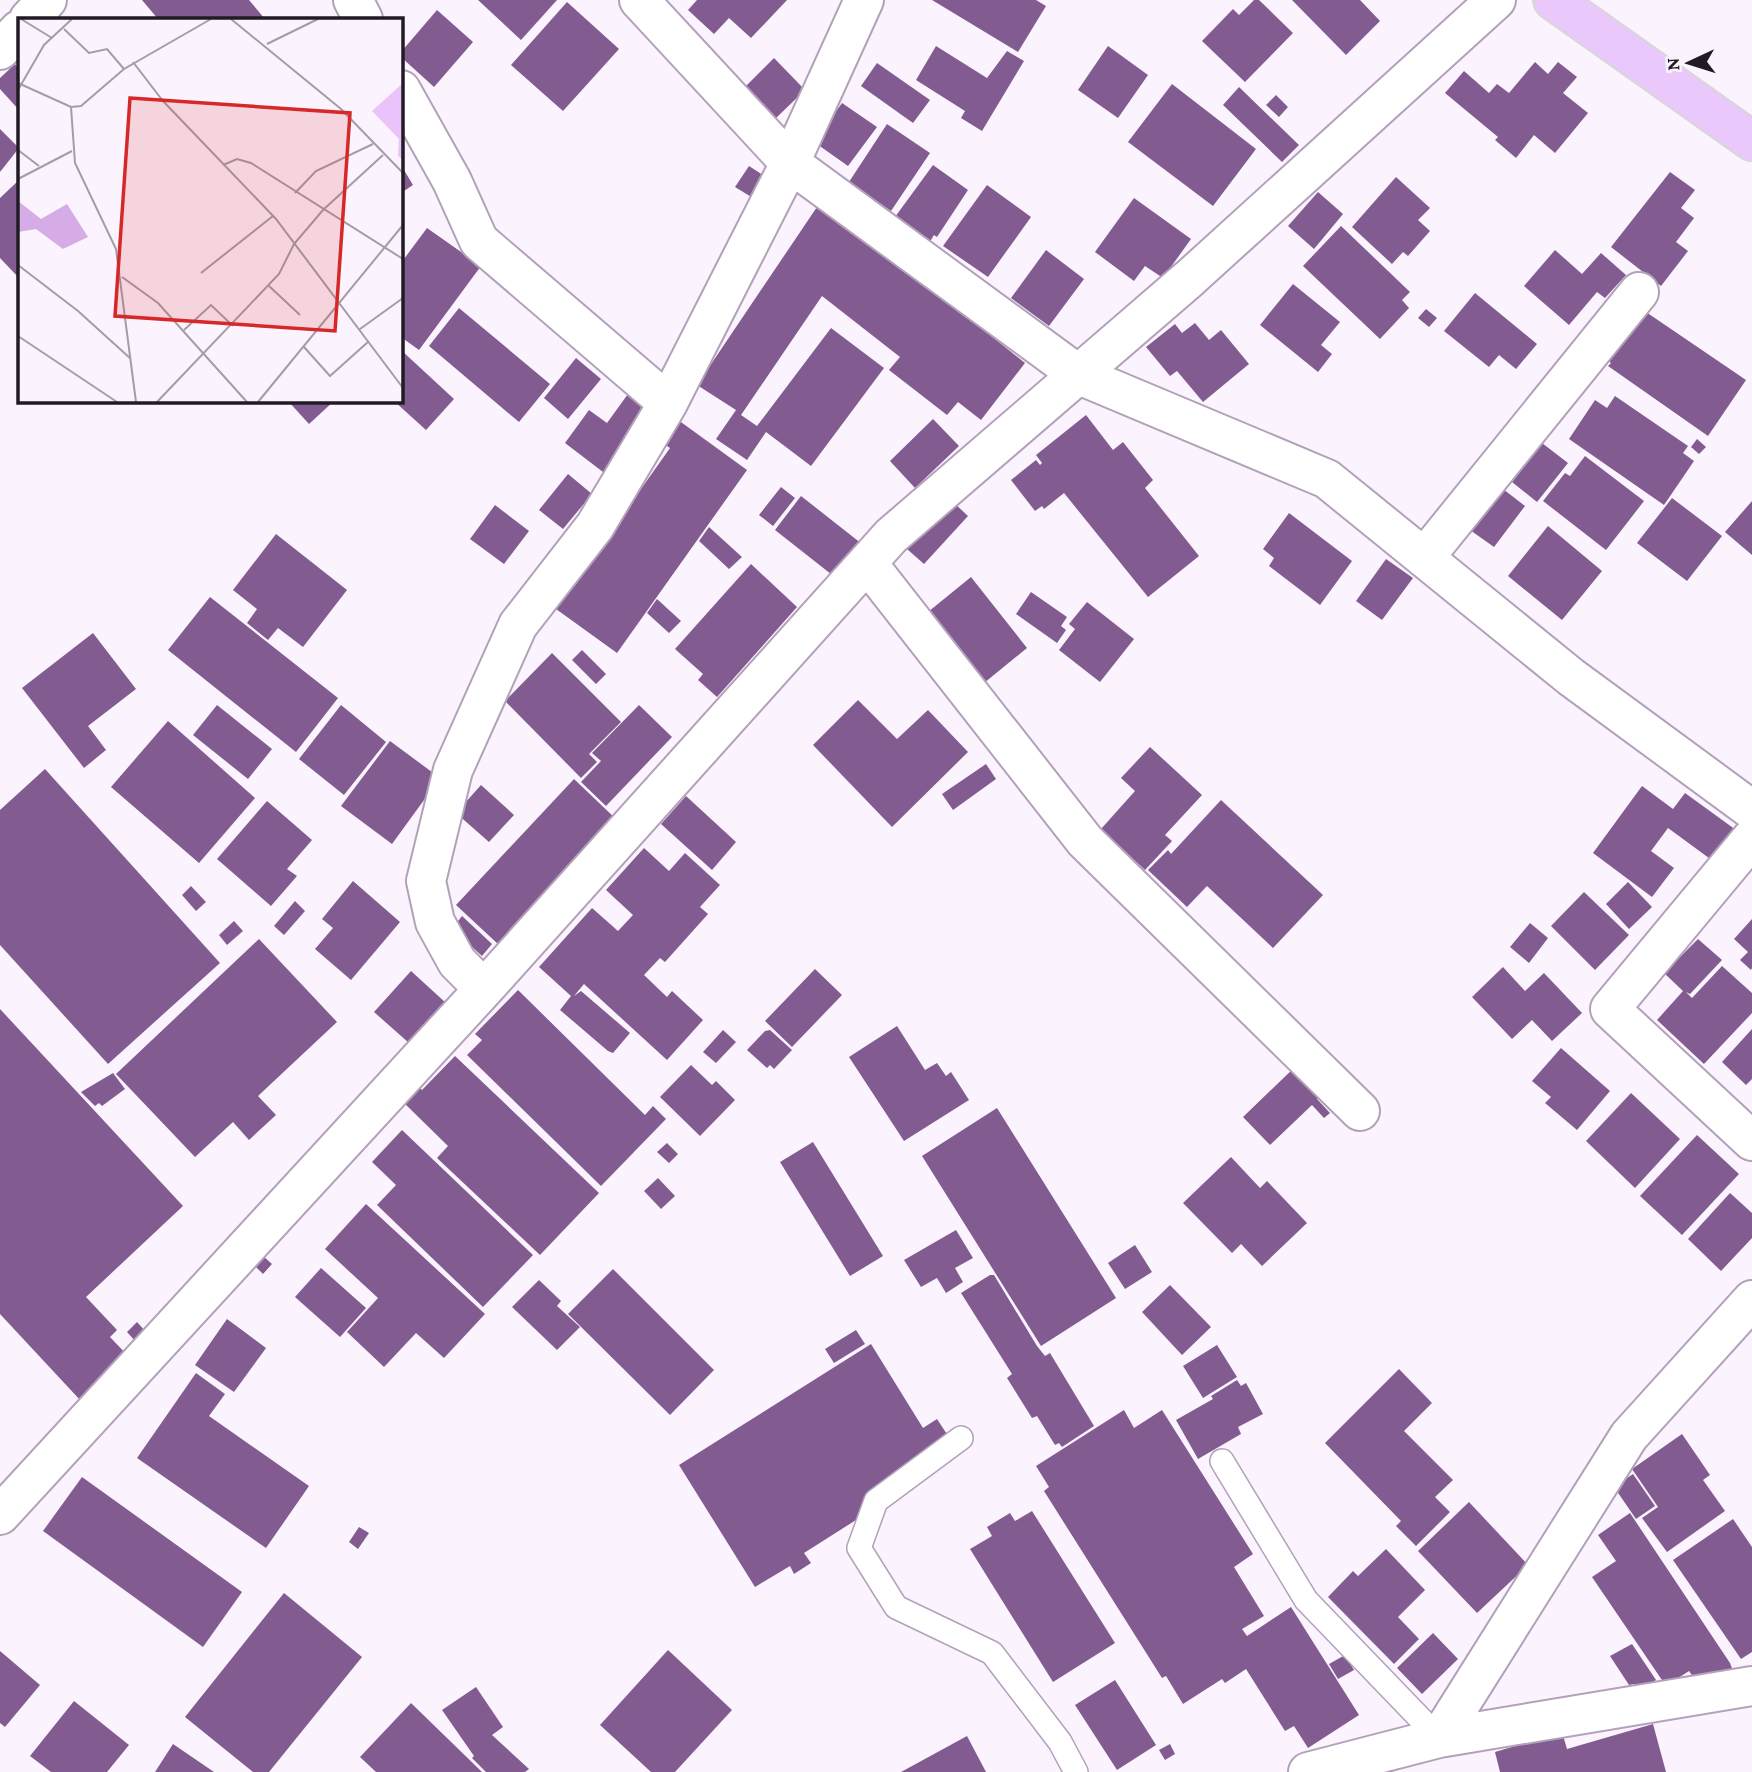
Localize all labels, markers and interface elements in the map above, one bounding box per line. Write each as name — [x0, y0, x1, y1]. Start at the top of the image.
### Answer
inset map — [18, 18, 402, 402]
north arrow — [1654, 28, 1724, 98]
text: N — [1662, 57, 1683, 71]

